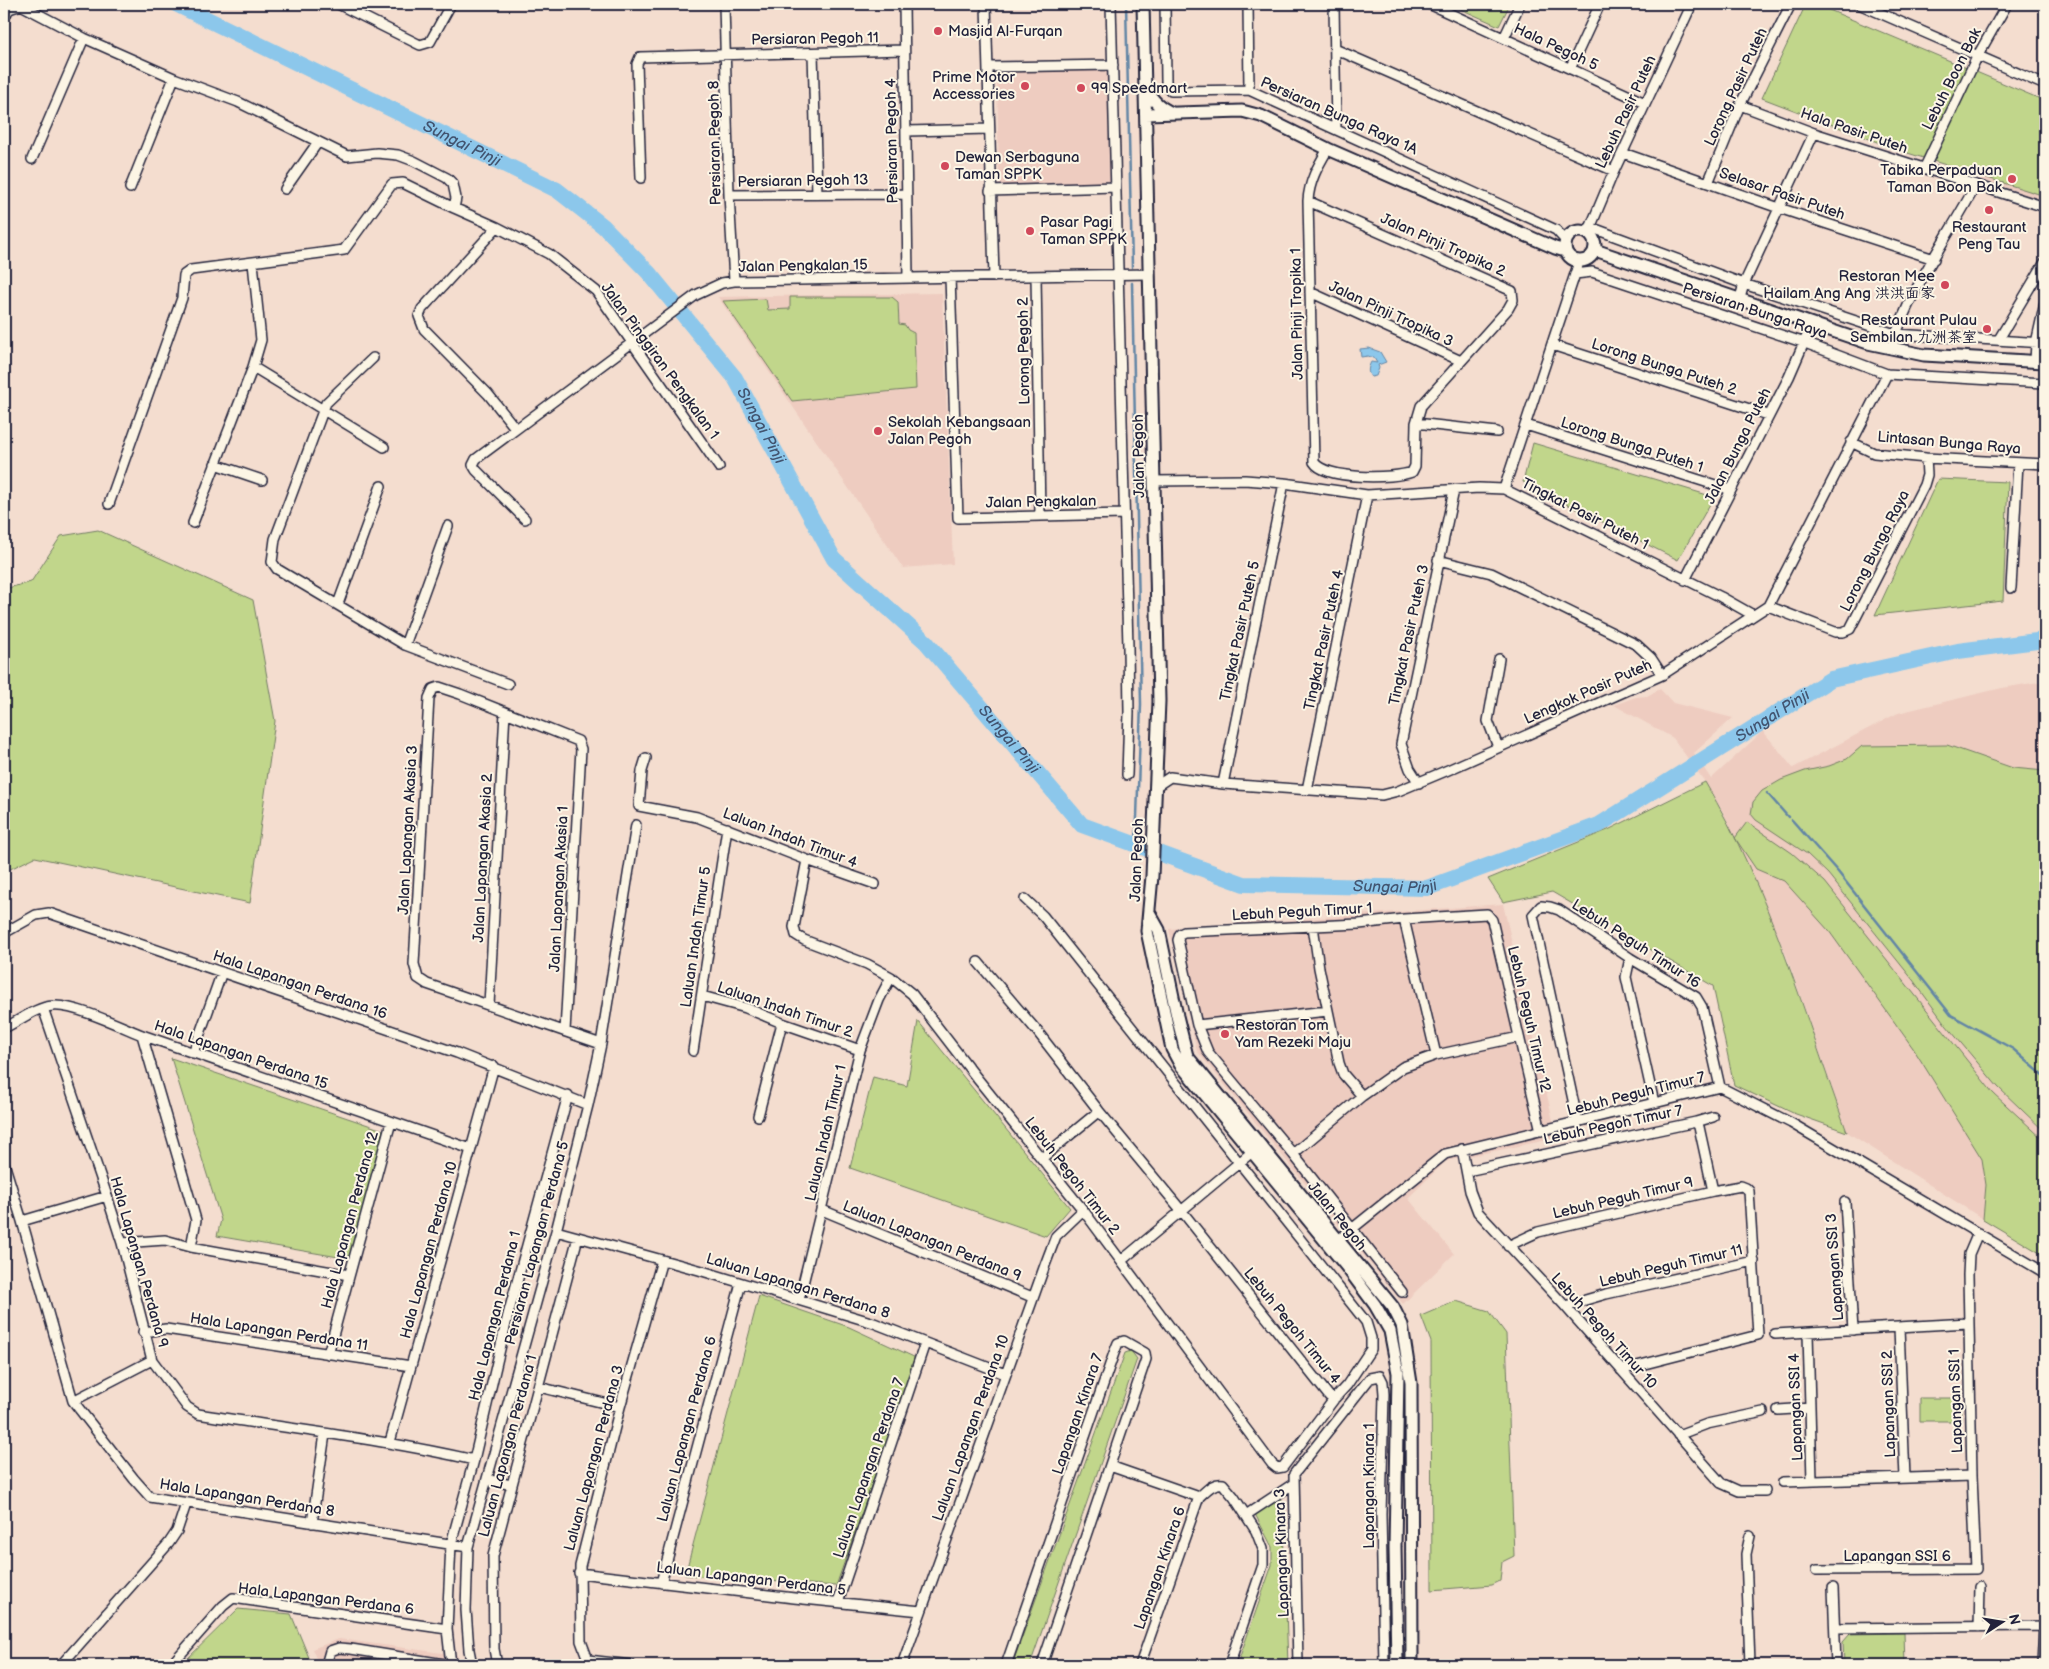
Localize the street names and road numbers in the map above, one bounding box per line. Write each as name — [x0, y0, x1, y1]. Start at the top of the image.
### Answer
street label: Hala Pegoh 5 — [1511, 19, 1601, 75]
street label: Lebuh Boon Bak — [1918, 24, 1986, 133]
street label: Lorong Pasir Puteh — [1700, 25, 1772, 149]
street label: Persiaran Pegoh 11 — [751, 28, 879, 50]
street label: Lebuh Pasir Puteh — [1591, 52, 1661, 172]
street label: Persiaran Bunga Raya 1A — [1257, 73, 1421, 160]
street label: Persiaran Pegoh 4 — [881, 78, 903, 204]
street label: Persiaran Pegoh 8 — [704, 80, 726, 206]
street label: Hala Pasir Puteh — [1798, 104, 1910, 158]
street label: Selasar Pasir Puteh — [1717, 164, 1847, 224]
street label: Persiaran Pegoh 13 — [737, 170, 869, 192]
street label: Jalan Pinji Tropika 2 — [1377, 209, 1509, 281]
street label: Jalan Pinji Tropika 1 — [1286, 248, 1308, 380]
street label: Jalan Pengkalan 15 — [738, 255, 868, 277]
street label: Jalan Pinji Tropika 3 — [1326, 277, 1456, 351]
street label: Jalan Pinggiran Pengkalan 1 — [597, 279, 723, 443]
street label: Persiaran Bunga Raya — [1680, 279, 1830, 343]
street label: Lorong Pegoh 2 — [1014, 297, 1034, 405]
street label: Lorong Bunga Puteh 2 — [1589, 335, 1739, 400]
street label: Jalan Bunga Puteh — [1701, 385, 1775, 507]
street label: Lorong Bunga Puteh 1 — [1558, 413, 1706, 477]
street label: Jalan Pegoh — [1129, 414, 1149, 498]
street label: Lintasan Bunga Raya — [1876, 427, 2022, 459]
street label: Tingkat Pasir Puteh 1 — [1518, 474, 1652, 554]
street label: Lorong Bunga Raya — [1836, 487, 1914, 615]
street label: Jalan Pengkalan — [985, 492, 1097, 512]
street label: Tingkat Pasir Puteh 5 — [1216, 559, 1264, 703]
street label: Tingkat Pasir Puteh 3 — [1385, 563, 1433, 707]
street label: Tingkat Pasir Puteh 4 — [1300, 568, 1348, 712]
street label: Lengkok Pasir Puteh — [1521, 655, 1655, 729]
street label: Jalan Lapangan Akasia 3 — [394, 745, 422, 915]
street label: Jalan Lapangan Akasia 2 — [469, 773, 497, 943]
street label: Laluan Indah Timur 4 — [720, 804, 860, 872]
street label: Jalan Lapangan Akasia 1 — [545, 805, 573, 973]
street label: Jalan Pegoh — [1126, 818, 1148, 902]
street label: Laluan Indah Timur 5 — [677, 865, 715, 1009]
street label: Lebuh Peguh Timur 16 — [1568, 895, 1704, 993]
street label: Lebuh Peguh Timur 1 — [1231, 899, 1373, 925]
street label: Lebuh Peguh Timur 12 — [1503, 944, 1555, 1094]
street label: Hala Lapangan Perdana 16 — [210, 946, 390, 1024]
street label: Laluan Indah Timur 2 — [715, 978, 856, 1042]
street label: Hala Lapangan Perdana 15 — [152, 1016, 330, 1094]
street label: Laluan Indah Timur 1 — [801, 1063, 851, 1203]
street label: Lebuh Peguh Timur 7 — [1565, 1067, 1708, 1120]
street label: Lebuh Pegoh Timur 7 — [1542, 1101, 1685, 1149]
street label: Lebuh Pegoh Timur 2 — [1020, 1113, 1124, 1239]
street label: Hala Lapangan Perdana 12 — [317, 1129, 383, 1311]
street label: Persiaran Lapangan Perdana 5 — [501, 1139, 573, 1347]
street label: Hala Lapangan Perdana 10 — [396, 1159, 462, 1341]
street label: Lebuh Peguh Timur 9 — [1551, 1173, 1695, 1223]
street label: Hala Lapangan Perdana 9 — [105, 1174, 173, 1350]
street label: Jalan Pegoh — [1303, 1178, 1371, 1254]
street label: Laluan Lapangan Perdana 9 — [840, 1196, 1024, 1286]
street label: Lapangan SSI 3 — [1822, 1213, 1848, 1321]
street label: Hala Lapangan Perdana 1 — [465, 1229, 525, 1403]
street label: Lebuh Peguh Timur 11 — [1598, 1240, 1744, 1292]
street label: Laluan Lapangan Perdana 8 — [704, 1249, 892, 1323]
street label: Lebuh Pegoh Timur 4 — [1239, 1264, 1345, 1388]
street label: Lebuh Pegoh Timur 10 — [1547, 1269, 1661, 1393]
street label: Hala Lapangan Perdana 11 — [189, 1309, 369, 1355]
street label: Laluan Lapangan Perdana 10 — [928, 1332, 1014, 1524]
street label: Laluan Lapangan Perdana 6 — [653, 1334, 721, 1524]
street label: Lapangan SSI 1 — [1945, 1349, 1967, 1453]
street label: Lapangan Kinara 7 — [1048, 1350, 1108, 1477]
street label: Lapangan SSI 2 — [1878, 1350, 1900, 1458]
street label: Laluan Lapangan Perdana 1 — [474, 1353, 542, 1539]
street label: Lapangan SSI 4 — [1785, 1353, 1807, 1461]
street label: Laluan Lapangan Perdana 3 — [560, 1363, 628, 1553]
street label: Laluan Lapangan Perdana 7 — [829, 1375, 909, 1561]
street label: Lapangan Kinara 1 — [1360, 1423, 1379, 1549]
street label: Hala Lapangan Perdana 8 — [158, 1475, 336, 1521]
street label: Lapangan Kinara 3 — [1270, 1488, 1294, 1618]
street label: Lapangan Kinara 6 — [1130, 1504, 1190, 1632]
street label: Lapangan SSI 6 — [1843, 1547, 1951, 1566]
street label: Laluan Lapangan Perdana 5 — [655, 1558, 847, 1600]
street label: Hala Lapangan Perdana 6 — [237, 1579, 415, 1619]

